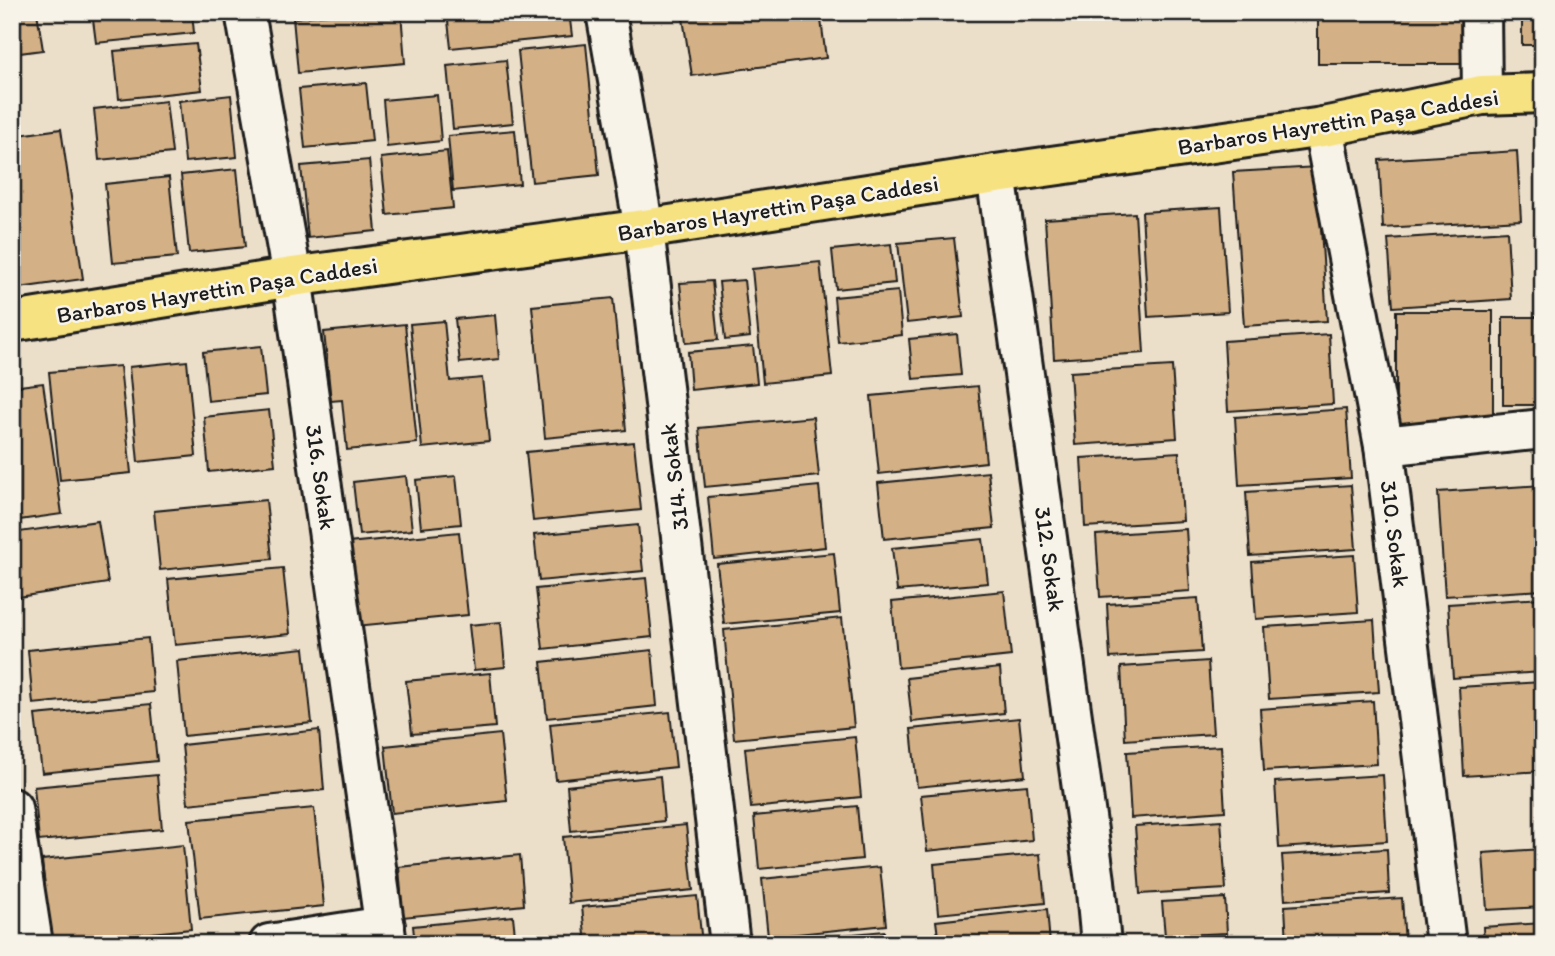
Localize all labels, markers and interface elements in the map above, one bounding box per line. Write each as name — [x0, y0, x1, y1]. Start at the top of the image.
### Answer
street label: Barbaros Hayrettin Paşa Caddesi — [1175, 83, 1501, 161]
street label: Barbaros Hayrettin Paşa Caddesi — [615, 169, 941, 247]
street label: Barbaros Hayrettin Paşa Caddesi — [54, 251, 380, 329]
street label: 314. Sokak — [654, 422, 694, 532]
street label: 316. Sokak — [300, 423, 342, 532]
street label: 310. Sokak — [1375, 479, 1415, 589]
street label: 312. Sokak — [1029, 505, 1071, 614]

